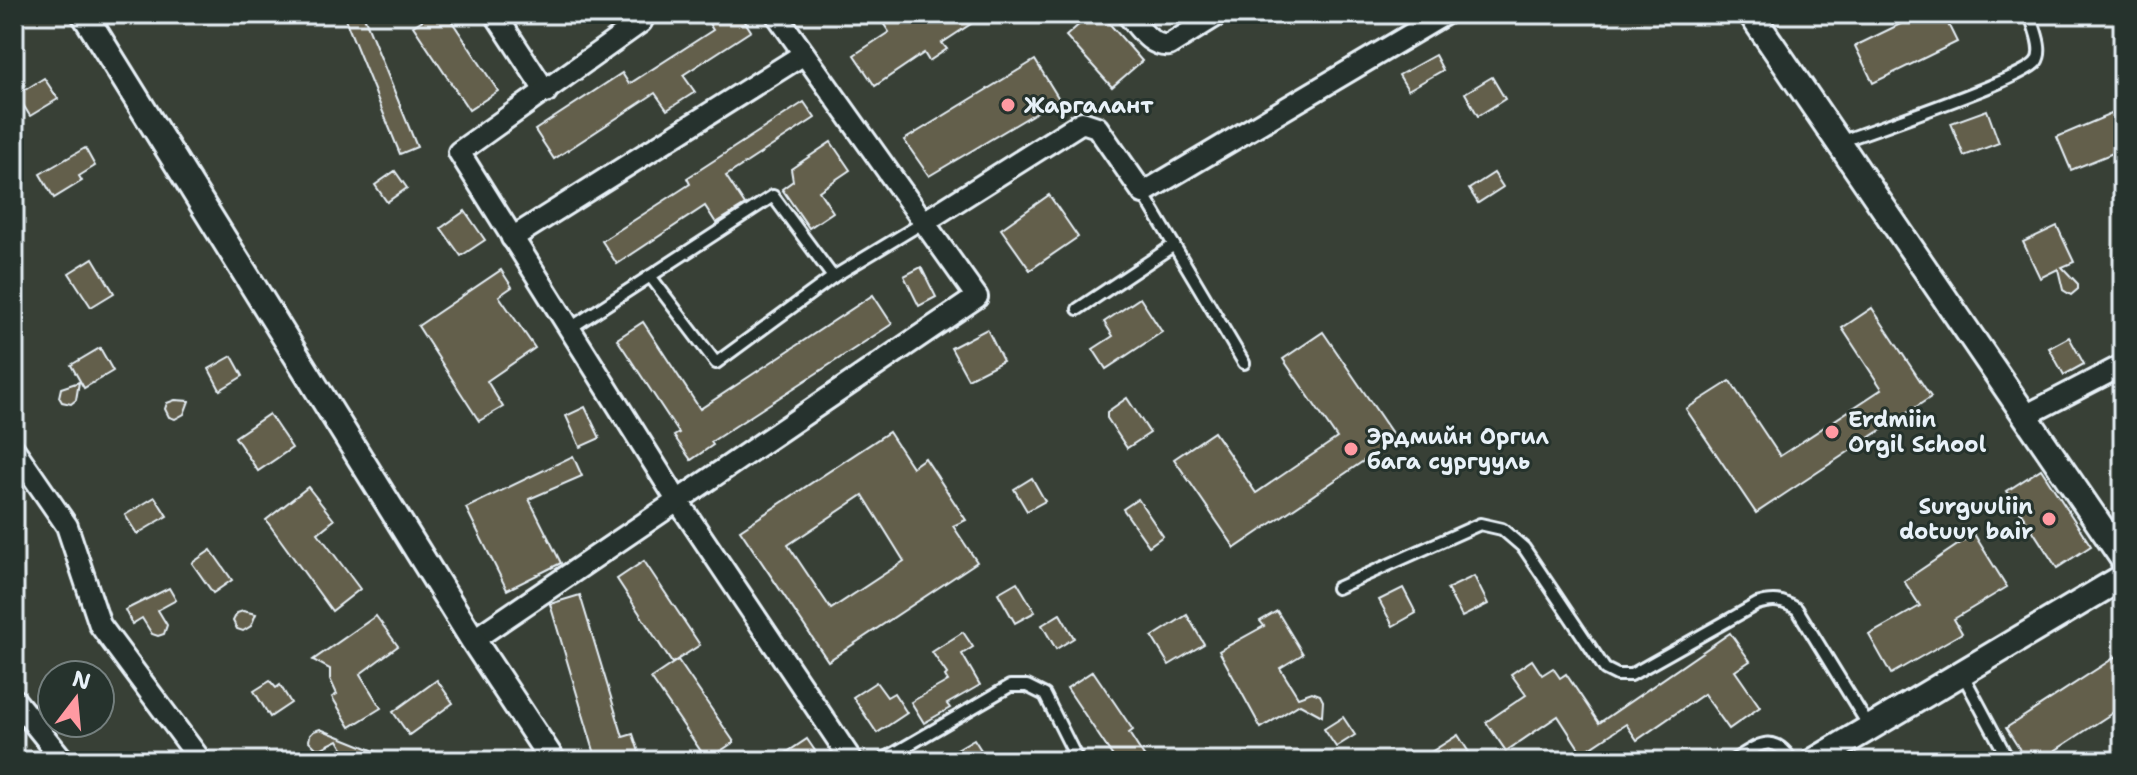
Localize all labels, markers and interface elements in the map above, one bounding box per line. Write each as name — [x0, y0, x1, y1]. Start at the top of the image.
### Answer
place label: Жаргалант — [1024, 91, 1154, 120]
marker: Жаргалант — [999, 96, 1017, 114]
place label: Erdmiin Orgil School — [1848, 405, 1987, 459]
place label: Эрдмийн Оргил бага сургууль — [1367, 422, 1549, 476]
marker: Erdmiin Orgil School — [1823, 423, 1841, 441]
marker: Эрдмийн Оргил бага сургууль — [1342, 440, 1360, 458]
place label: Surguuliin dotuur bair — [1899, 492, 2033, 546]
marker: Surguuliin dotuur bair — [2040, 510, 2058, 528]
north arrow — [36, 659, 116, 739]
text: N — [69, 664, 94, 697]

